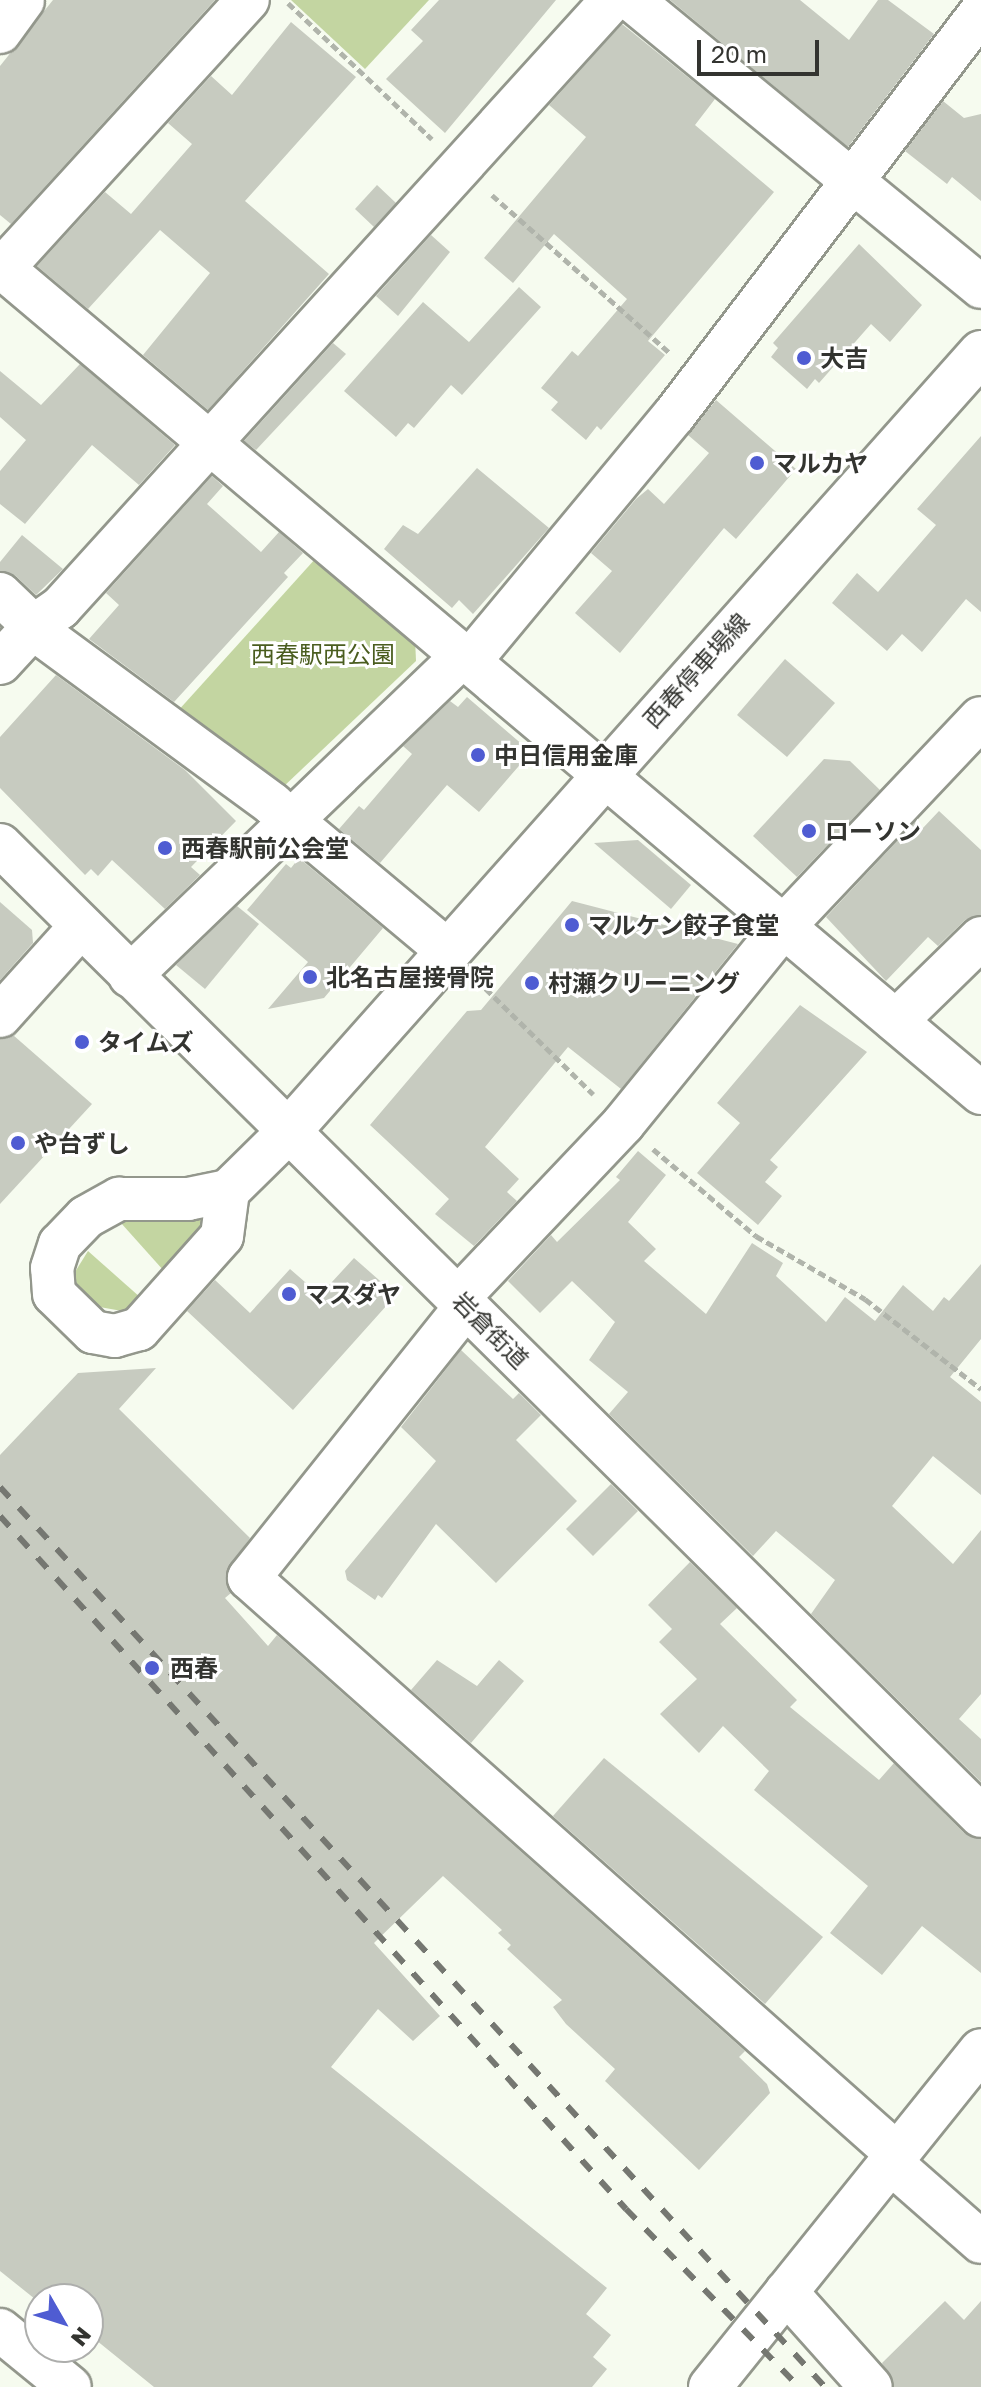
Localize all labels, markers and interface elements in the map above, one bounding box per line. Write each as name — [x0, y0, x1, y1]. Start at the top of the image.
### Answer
scale bar — [701, 24, 823, 74]
text: 20 m — [711, 39, 767, 68]
place label: 大吉 — [820, 344, 868, 372]
marker: 大吉 — [795, 349, 813, 367]
place label: マルカヤ — [773, 449, 869, 477]
marker: マルカヤ — [748, 454, 766, 472]
street label: 西春停車場線 — [637, 607, 755, 733]
park label: 西春駅西公園 — [251, 640, 395, 668]
place label: 中日信用金庫 — [494, 741, 638, 769]
marker: 中日信用金庫 — [469, 746, 487, 764]
place label: ローソン — [825, 817, 921, 845]
marker: ローソン — [800, 822, 818, 840]
place label: 西春駅前公会堂 — [181, 834, 349, 862]
marker: 西春駅前公会堂 — [156, 839, 174, 857]
place label: マルケン餃子食堂 — [588, 911, 780, 939]
marker: マルケン餃子食堂 — [563, 916, 581, 934]
place label: 北名古屋接骨院 — [326, 963, 494, 991]
marker: 北名古屋接骨院 — [301, 968, 319, 986]
place label: 村瀬クリーニング — [548, 969, 740, 997]
marker: 村瀬クリーニング — [523, 974, 541, 992]
place label: タイムズ — [98, 1028, 194, 1056]
marker: タイムズ — [73, 1033, 91, 1051]
place label: や台ずし — [34, 1129, 130, 1157]
marker: や台ずし — [9, 1134, 27, 1152]
place label: マスダヤ — [305, 1280, 401, 1308]
marker: マスダヤ — [280, 1285, 298, 1303]
street label: 岩倉街道 — [447, 1286, 535, 1374]
place label: 西春 — [170, 1654, 218, 1682]
marker: 西春 — [141, 1657, 163, 1679]
north arrow — [24, 2283, 104, 2363]
text: N — [66, 2322, 97, 2352]

